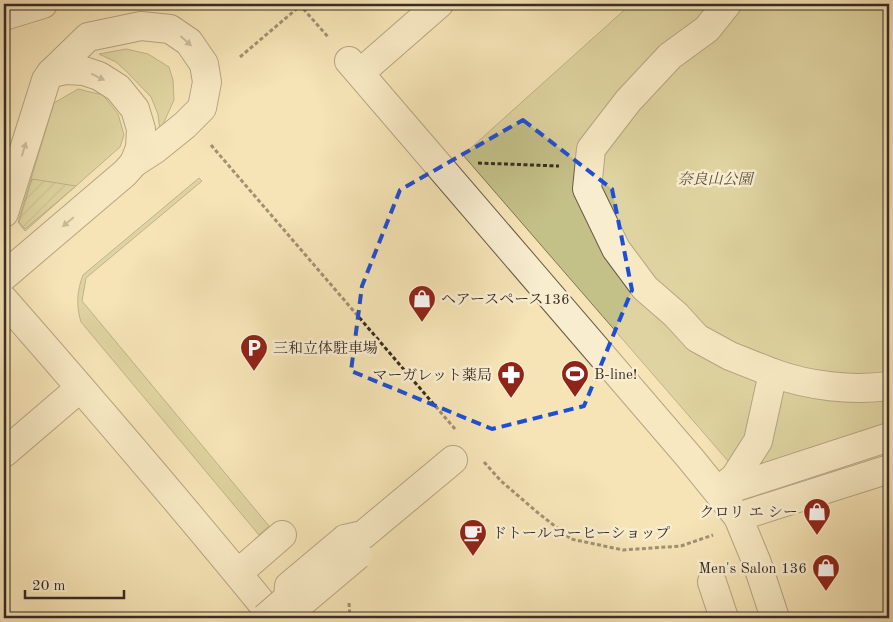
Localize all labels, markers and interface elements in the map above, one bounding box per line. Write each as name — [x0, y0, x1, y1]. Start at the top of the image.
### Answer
one-way arrow — [179, 36, 192, 47]
one-way arrow — [91, 73, 106, 81]
one-way arrow — [20, 142, 28, 157]
park label: 奈良山公園 — [677, 171, 755, 188]
one-way arrow — [62, 216, 74, 228]
shop icon: ヘアースペース136 — [407, 284, 437, 323]
place label: ヘアースペース136 — [441, 293, 570, 308]
parking icon: 三和立体駐車場 — [239, 333, 269, 372]
place label: 三和立体駐車場 — [273, 340, 378, 357]
sports icon: B-line! — [560, 359, 590, 398]
pharmacy icon: マーガレット薬局 — [496, 360, 526, 399]
place label: マーガレット薬局 — [372, 367, 492, 384]
place label: B-line! — [594, 368, 637, 383]
shop icon: クロリ エ シー — [802, 497, 832, 536]
place label: クロリ エ シー — [700, 505, 798, 521]
cafe icon: ドトールコーヒーショップ — [458, 518, 488, 557]
place label: ドトールコーヒーショップ — [492, 526, 671, 542]
shop icon: Men's Salon 136 — [811, 553, 841, 592]
place label: Men's Salon 136 — [699, 562, 807, 577]
scale bar — [25, 567, 124, 599]
text: 20 m — [32, 579, 66, 594]

